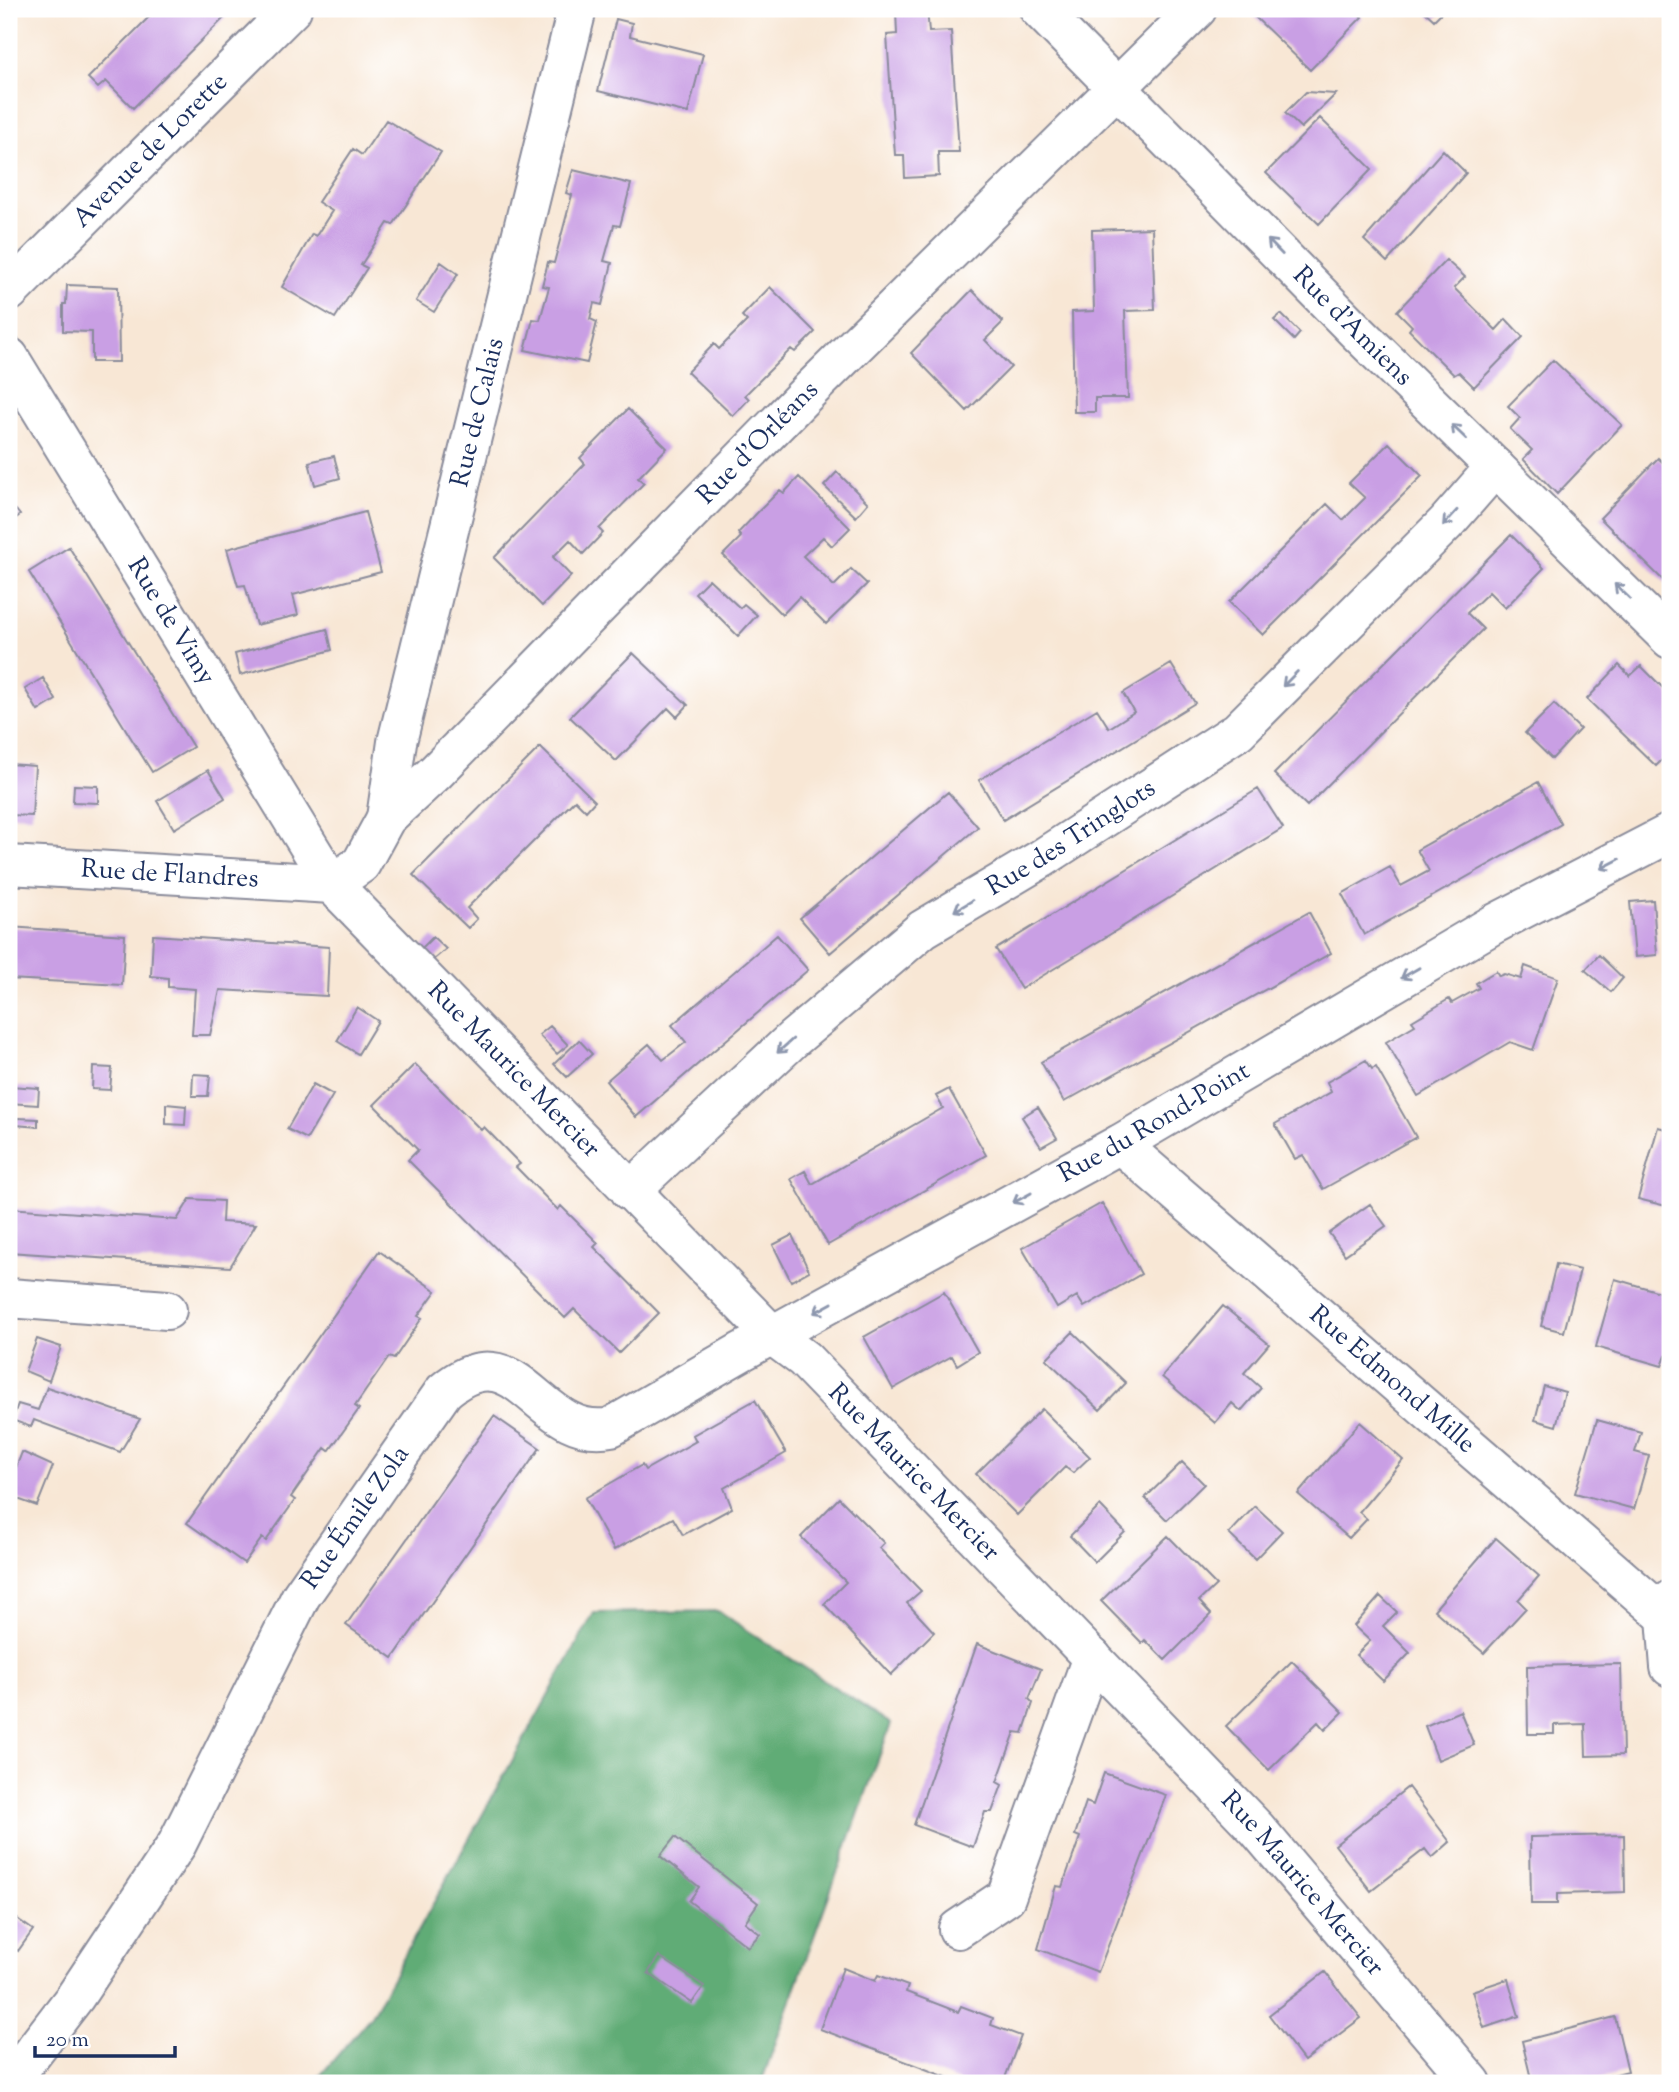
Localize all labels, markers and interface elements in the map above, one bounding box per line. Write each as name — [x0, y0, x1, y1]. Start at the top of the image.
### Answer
street label: Avenue de Lorette — [64, 65, 236, 237]
one-way arrow — [1266, 239, 1283, 256]
street label: Rue d'Amiens — [1284, 258, 1421, 395]
street label: Rue de Calais — [442, 334, 514, 491]
street label: Rue d'Orléans — [689, 373, 827, 513]
one-way arrow — [1451, 423, 1468, 440]
one-way arrow — [1442, 509, 1458, 527]
street label: Rue de Vimy — [118, 551, 224, 692]
one-way arrow — [1613, 583, 1630, 600]
one-way arrow — [1281, 671, 1298, 688]
street label: Rue des Tringlots — [980, 771, 1163, 906]
street label: Rue de Flandres — [80, 851, 260, 898]
one-way arrow — [1600, 858, 1620, 872]
one-way arrow — [953, 899, 973, 913]
one-way arrow — [1400, 966, 1420, 980]
street label: Rue Maurice Mercier — [419, 973, 609, 1167]
one-way arrow — [777, 1038, 794, 1055]
street label: Rue du Rond-Point — [1052, 1053, 1257, 1193]
one-way arrow — [1013, 1191, 1033, 1205]
street label: Rue Edmond Mille — [1301, 1297, 1483, 1462]
one-way arrow — [814, 1301, 834, 1315]
street label: Rue Maurice Mercier — [819, 1376, 1008, 1570]
street label: Rue Émile Zola — [292, 1438, 419, 1597]
street label: Rue Maurice Mercier — [1212, 1783, 1393, 1985]
scale bar — [35, 2015, 175, 2059]
text: 20 m — [46, 2026, 89, 2056]

